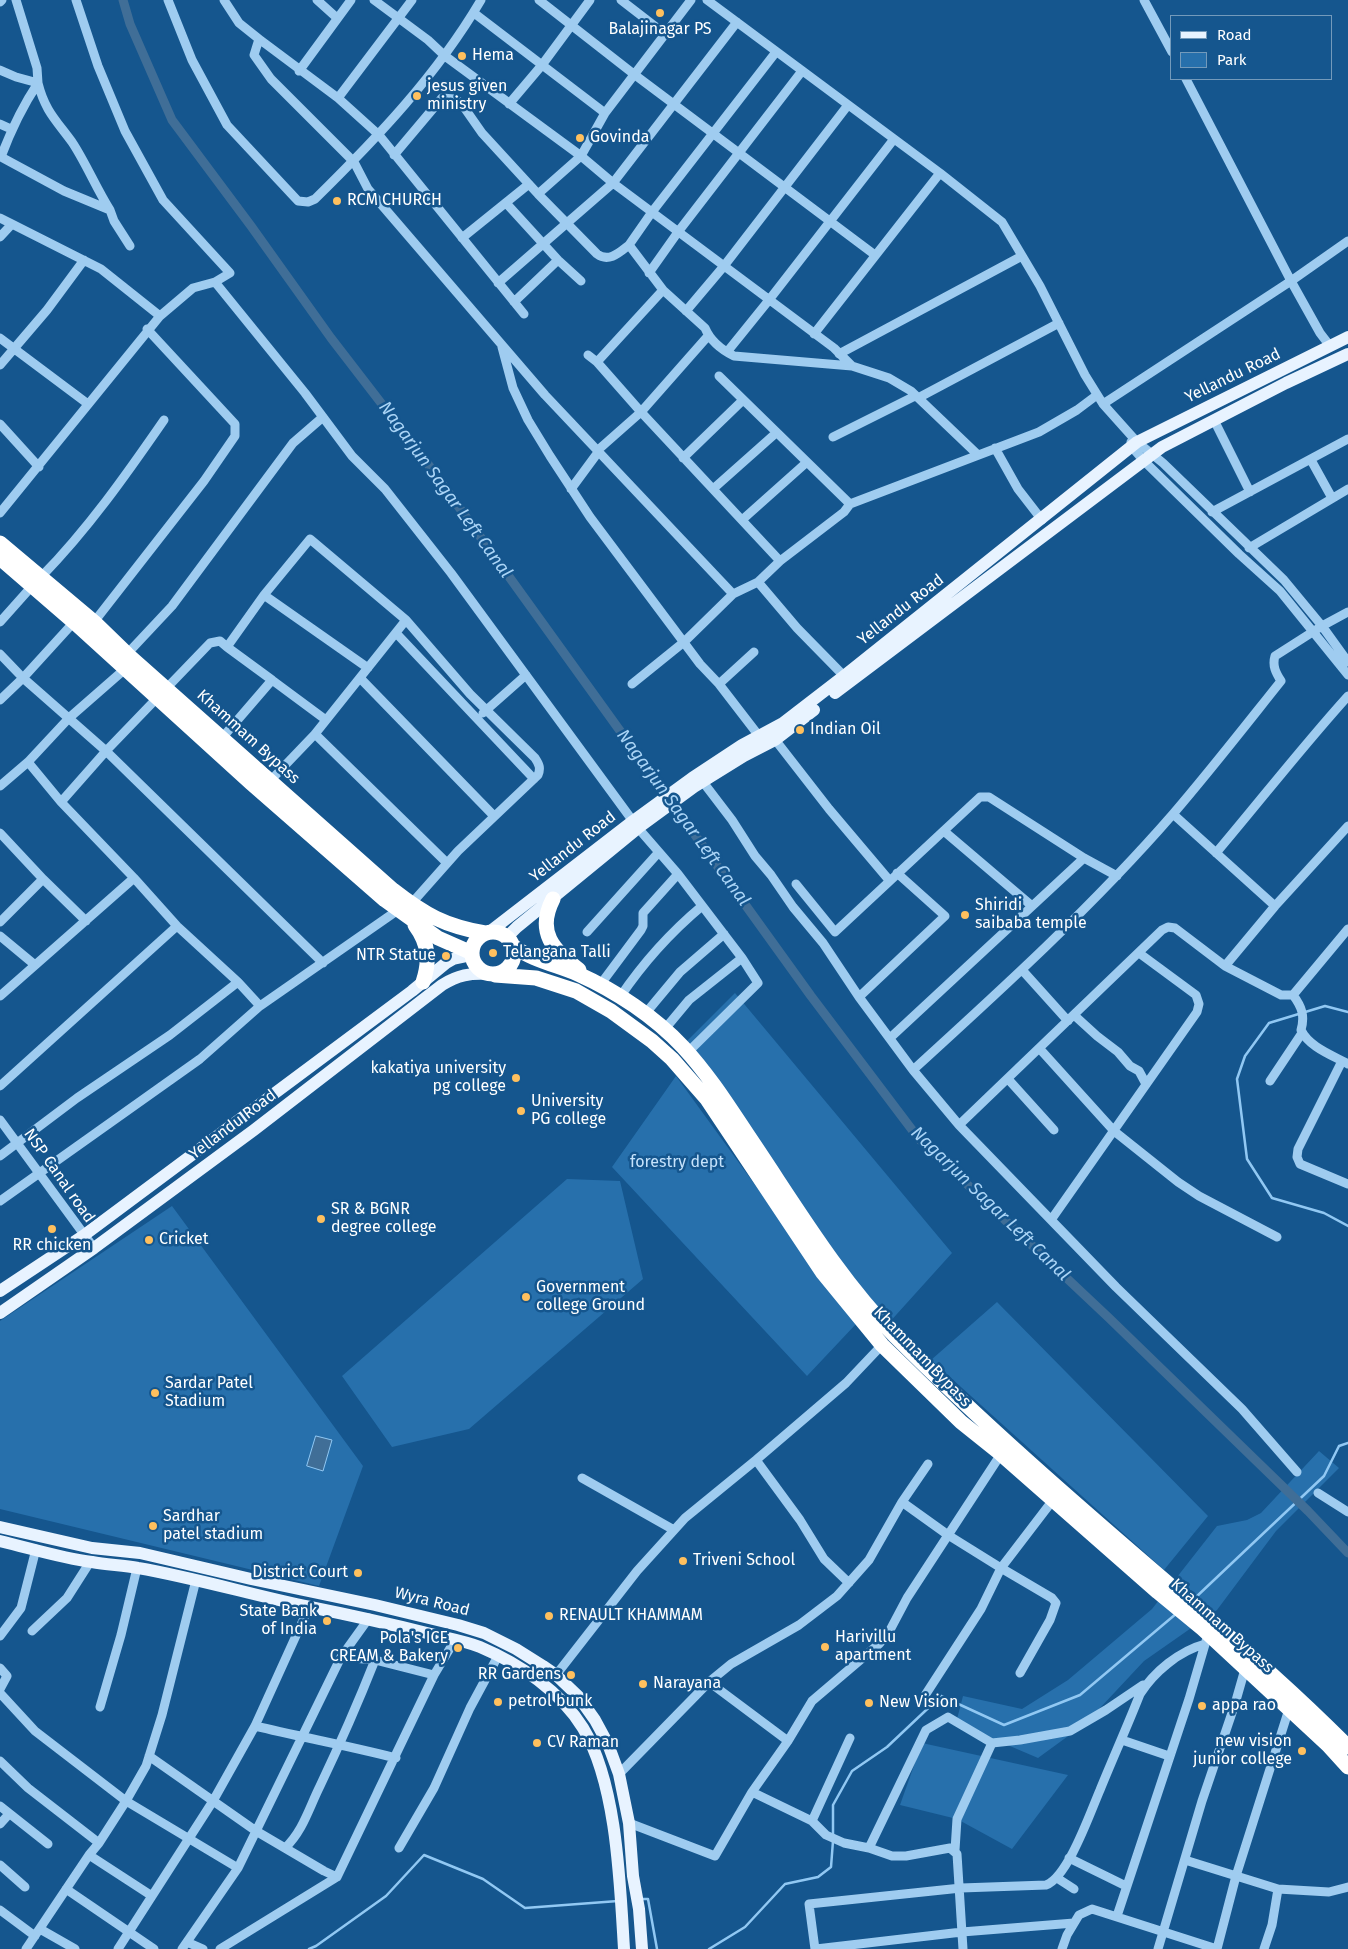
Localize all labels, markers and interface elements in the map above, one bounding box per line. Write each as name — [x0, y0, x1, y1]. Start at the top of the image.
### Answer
marker: Balajinagar PS — [654, 7, 666, 19]
legend — [1170, 15, 1333, 80]
place label: Balajinagar PS — [608, 20, 712, 40]
text: Road — [1217, 26, 1252, 44]
place label: Hema — [472, 46, 514, 66]
marker: Hema — [456, 50, 468, 62]
text: Park — [1217, 51, 1247, 69]
place label: jesus given ministry — [427, 77, 507, 115]
marker: jesus given ministry — [411, 90, 423, 102]
place label: Govinda — [590, 128, 649, 148]
marker: Govinda — [574, 132, 586, 144]
place label: RCM CHURCH — [347, 191, 442, 211]
marker: RCM CHURCH — [331, 195, 343, 207]
street label: Yellandu Road — [1182, 345, 1284, 407]
water label: Nagarjun Sagar Left Canal — [374, 398, 516, 582]
street label: Yellandu Road — [854, 570, 948, 650]
street label: Khammam Bypass — [193, 686, 303, 788]
place label: Indian Oil — [810, 720, 881, 740]
marker: Indian Oil — [794, 724, 806, 736]
water label: Nagarjun Sagar Left Canal — [612, 726, 754, 910]
street label: Yellandu Road — [526, 807, 620, 887]
place label: Shiridi saibaba temple — [975, 896, 1087, 934]
marker: Shiridi saibaba temple — [959, 909, 971, 921]
place label: Telangana Talli — [503, 943, 611, 963]
place label: NTR Statue — [356, 946, 436, 966]
marker: Telangana Talli — [487, 947, 499, 959]
marker: NTR Statue — [440, 950, 452, 962]
place label: kakatiya university pg college — [371, 1059, 506, 1097]
marker: kakatiya university pg college — [510, 1072, 522, 1084]
street label: Yellandu Road — [186, 1086, 280, 1164]
place label: University PG college — [531, 1092, 606, 1130]
marker: University PG college — [515, 1105, 527, 1117]
water label: Nagarjun Sagar Left Canal — [906, 1122, 1074, 1286]
street label: NSP Canal road — [19, 1125, 99, 1227]
park label: forestry dept — [630, 1153, 724, 1173]
place label: SR & BGNR degree college — [331, 1200, 436, 1238]
marker: SR & BGNR degree college — [315, 1213, 327, 1225]
marker: RR chicken — [46, 1223, 58, 1235]
place label: Cricket — [159, 1230, 209, 1250]
marker: Cricket — [143, 1234, 155, 1246]
place label: RR chicken — [13, 1236, 91, 1256]
place label: Government college Ground — [536, 1278, 645, 1316]
marker: Government college Ground — [520, 1291, 532, 1303]
street label: Khammam Bypass — [869, 1303, 975, 1411]
place label: Sardar Patel Stadium — [165, 1374, 253, 1412]
marker: Sardar Patel Stadium — [149, 1387, 161, 1399]
place label: Sardhar patel stadium — [163, 1507, 263, 1545]
marker: Sardhar patel stadium — [147, 1520, 159, 1532]
place label: Triveni School — [693, 1551, 795, 1571]
marker: Triveni School — [677, 1555, 689, 1567]
place label: District Court — [252, 1563, 348, 1583]
marker: District Court — [352, 1567, 364, 1579]
street label: Khammam Bypass — [1167, 1575, 1277, 1677]
street label: Wyra Road — [393, 1583, 471, 1621]
place label: State Bank of India — [239, 1602, 317, 1640]
place label: RENAULT KHAMMAM — [559, 1606, 703, 1626]
marker: RENAULT KHAMMAM — [543, 1610, 555, 1622]
marker: State Bank of India — [321, 1615, 333, 1627]
place label: Harivillu apartment — [835, 1628, 911, 1666]
place label: Pola's ICE CREAM & Bakery — [330, 1629, 448, 1667]
marker: Harivillu apartment — [819, 1641, 831, 1653]
marker: Pola's ICE CREAM & Bakery — [452, 1642, 464, 1654]
place label: RR Gardens — [478, 1665, 561, 1685]
marker: RR Gardens — [565, 1669, 577, 1681]
place label: Narayana — [653, 1674, 721, 1694]
marker: Narayana — [637, 1678, 649, 1690]
place label: petrol bunk — [508, 1692, 592, 1712]
place label: New Vision — [879, 1693, 958, 1713]
marker: petrol bunk — [492, 1696, 504, 1708]
place label: appa rao — [1212, 1696, 1276, 1716]
marker: New Vision — [863, 1697, 875, 1709]
marker: appa rao — [1196, 1700, 1208, 1712]
place label: new vision junior college — [1193, 1732, 1292, 1770]
place label: CV Raman — [547, 1733, 619, 1753]
marker: CV Raman — [531, 1737, 543, 1749]
marker: new vision junior college — [1296, 1745, 1308, 1757]

